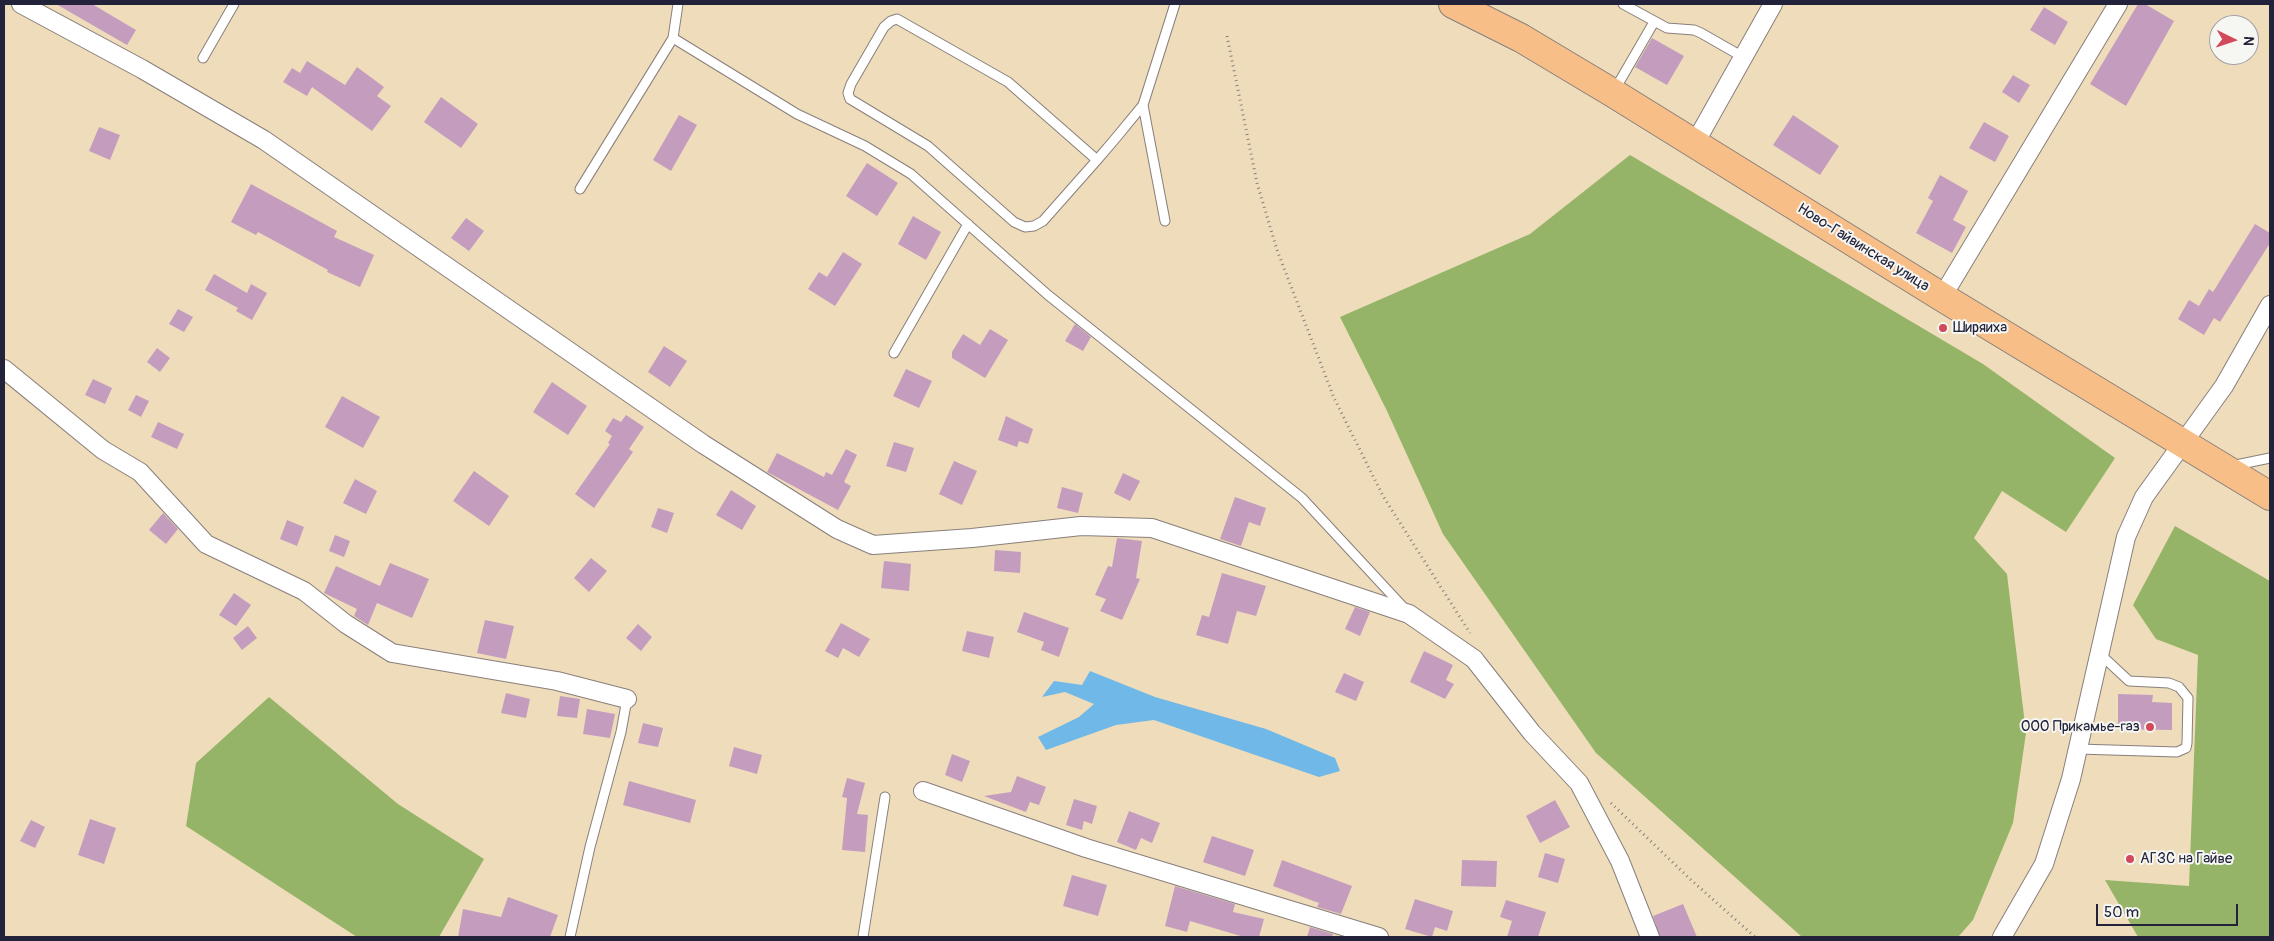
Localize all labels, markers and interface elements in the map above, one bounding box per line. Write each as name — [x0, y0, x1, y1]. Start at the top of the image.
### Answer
north arrow — [2209, 15, 2259, 65]
text: N — [2240, 36, 2257, 46]
street label: Ново-Гайвинская улица — [1794, 200, 1932, 296]
place label: Ширяиха — [1953, 319, 2007, 337]
marker: Ширяиха — [1937, 322, 1949, 334]
place label: ООО Прикамье-газ — [2021, 718, 2140, 736]
marker: ООО Прикамье-газ — [2144, 721, 2156, 733]
place label: АГЗС на Гайве — [2140, 850, 2232, 868]
marker: АГЗС на Гайве — [2124, 853, 2136, 865]
scale bar — [2099, 894, 2242, 926]
text: 50 m — [2104, 903, 2139, 922]

